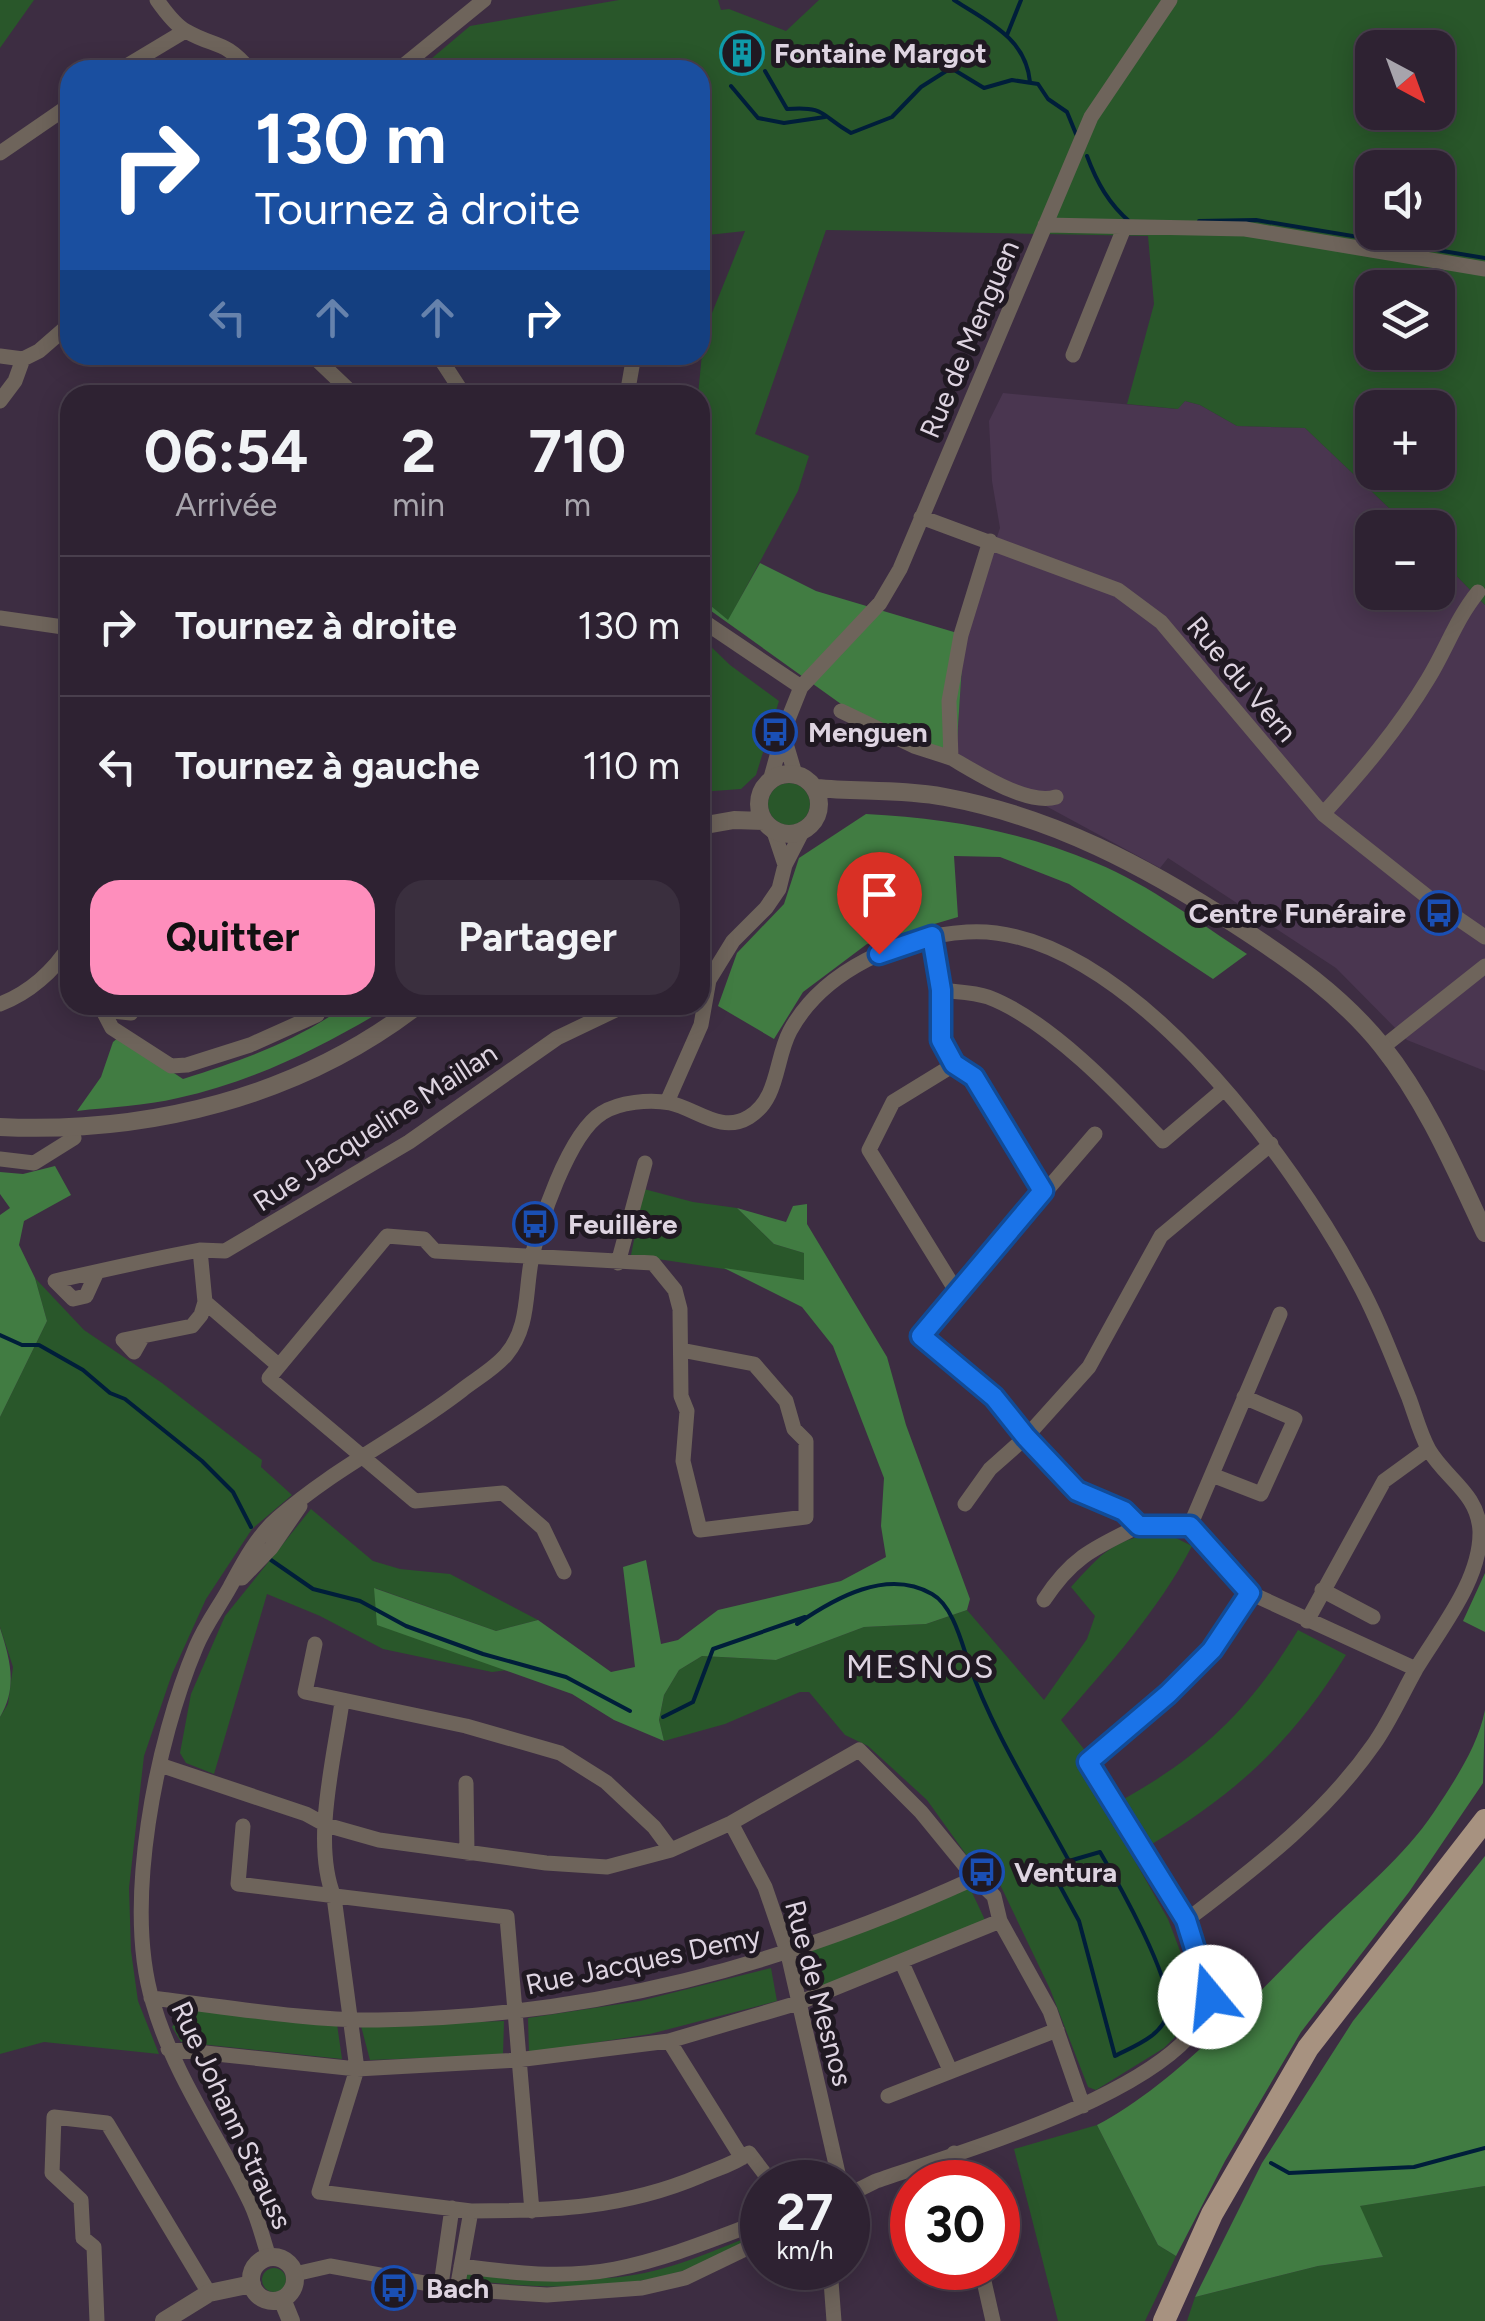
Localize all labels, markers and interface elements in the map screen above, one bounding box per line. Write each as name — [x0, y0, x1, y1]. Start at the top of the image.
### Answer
building icon: Fontaine Margot — [719, 30, 765, 76]
north arrow — [1355, 30, 1455, 130]
map controls — [1355, 30, 1455, 610]
place label: Fontaine Margot — [774, 36, 987, 70]
text: 130 m — [255, 96, 447, 181]
icon: right — [90, 100, 220, 230]
button: sound — [1355, 150, 1455, 250]
text: Tournez à droite — [255, 181, 580, 235]
street label: Rue de Menguen — [912, 235, 1026, 443]
button: layers — [1355, 270, 1455, 370]
icon: left — [200, 290, 255, 345]
icon: ahead — [305, 290, 360, 345]
icon: ahead — [410, 290, 465, 345]
icon: right — [515, 290, 570, 345]
button: + — [1355, 390, 1455, 490]
text: 06:54 — [144, 415, 308, 487]
text: 2 — [401, 415, 436, 487]
text: 710 — [529, 415, 626, 487]
text: Arrivée — [175, 486, 277, 524]
text: min — [392, 486, 445, 524]
text: m — [564, 486, 591, 524]
button: − — [1355, 510, 1455, 610]
icon: right — [90, 599, 145, 654]
text: Tournez à droite — [175, 603, 457, 649]
text: 130 m — [578, 603, 680, 649]
street label: Rue du Vern — [1180, 609, 1304, 749]
bus stop icon: Menguen — [752, 709, 798, 755]
place label: Menguen — [808, 715, 928, 749]
icon: left — [90, 739, 145, 794]
text: Tournez à gauche — [175, 743, 480, 789]
text: 110 m — [583, 743, 680, 789]
pin — [837, 852, 922, 955]
icon: arrive — [852, 867, 907, 922]
button: Quitter — [90, 880, 375, 995]
button: Partager — [395, 880, 680, 995]
bus stop icon: Centre Funéraire — [1416, 890, 1462, 936]
place label: Centre Funéraire — [1189, 896, 1406, 930]
street label: Rue Jacqueline Maillan — [247, 1036, 503, 1218]
bus stop icon: Feuillère — [512, 1201, 558, 1247]
place label: Feuillère — [568, 1207, 678, 1241]
district label: MESNOS — [846, 1648, 996, 1686]
bus stop icon: Ventura — [959, 1849, 1005, 1895]
place label: Ventura — [1014, 1855, 1117, 1889]
street label: Rue de Mesnos — [778, 1896, 860, 2090]
street label: Rue Jacques Demy — [522, 1918, 764, 2001]
position arrow — [1158, 1945, 1262, 2049]
street label: Rue Johann Strauss — [164, 1996, 300, 2234]
speed limit sign: 30 — [890, 2160, 1020, 2290]
text: 27 — [777, 2182, 833, 2243]
text: km/h — [776, 2235, 834, 2265]
bus stop icon: Bach — [371, 2265, 417, 2311]
place label: Bach — [426, 2271, 489, 2305]

